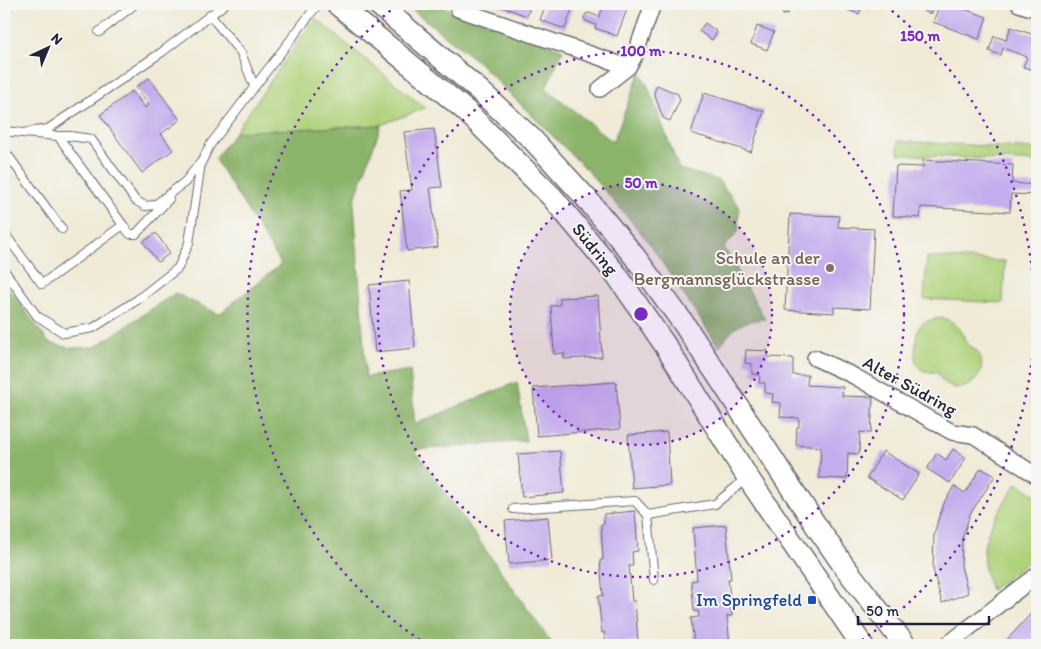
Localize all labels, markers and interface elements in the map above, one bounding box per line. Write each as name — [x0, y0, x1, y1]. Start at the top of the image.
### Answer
north arrow — [22, 22, 72, 72]
text: 150 m — [900, 27, 940, 45]
text: N — [47, 30, 66, 48]
text: 100 m — [620, 42, 662, 60]
text: 50 m — [624, 174, 658, 192]
street label: Südring — [567, 218, 623, 280]
place label: Schule an der Bergmannsglückstrasse — [634, 247, 821, 290]
marker: Schule an der Bergmannsglückstrasse — [824, 262, 836, 274]
centre of rings — [632, 305, 650, 323]
street label: Alter Südring — [859, 351, 961, 421]
place label: Im Springfeld — [696, 589, 802, 611]
marker: Im Springfeld — [806, 594, 818, 606]
scale bar — [858, 594, 990, 626]
text: 50 m — [866, 602, 899, 620]

